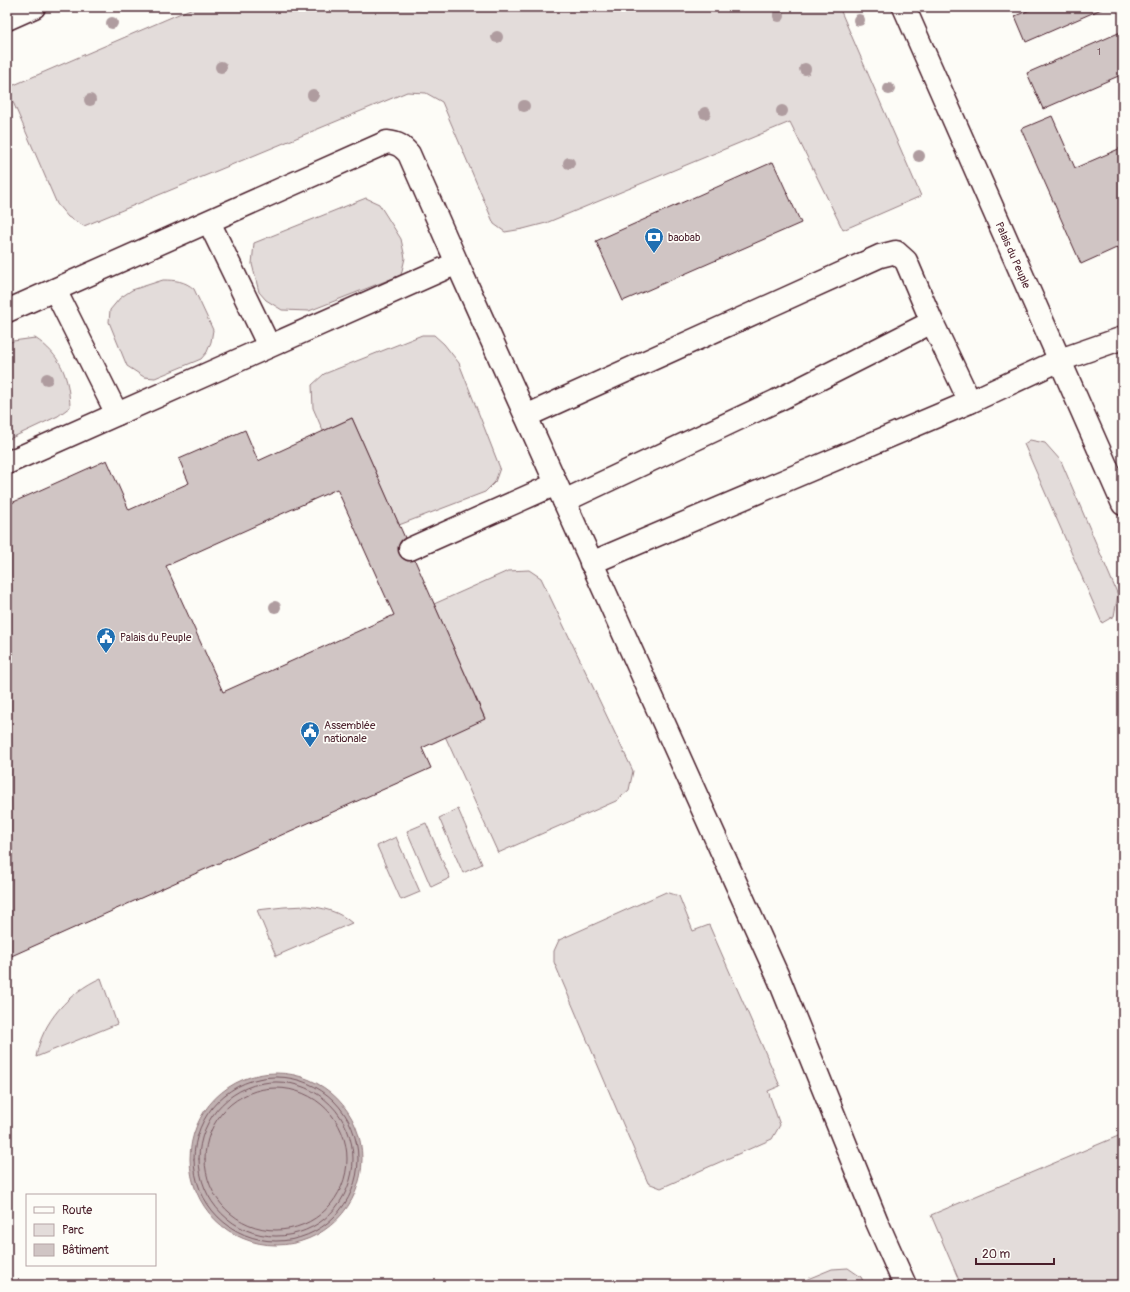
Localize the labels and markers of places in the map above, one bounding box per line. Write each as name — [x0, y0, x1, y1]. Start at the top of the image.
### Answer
bank icon: baobab — [643, 226, 665, 254]
place label: baobab — [668, 231, 700, 244]
public building icon: Palais du Peuple — [95, 626, 117, 654]
place label: Palais du Peuple — [120, 631, 192, 644]
place label: Assemblée nationale — [324, 719, 376, 745]
public building icon: Assemblée nationale — [299, 720, 321, 748]

